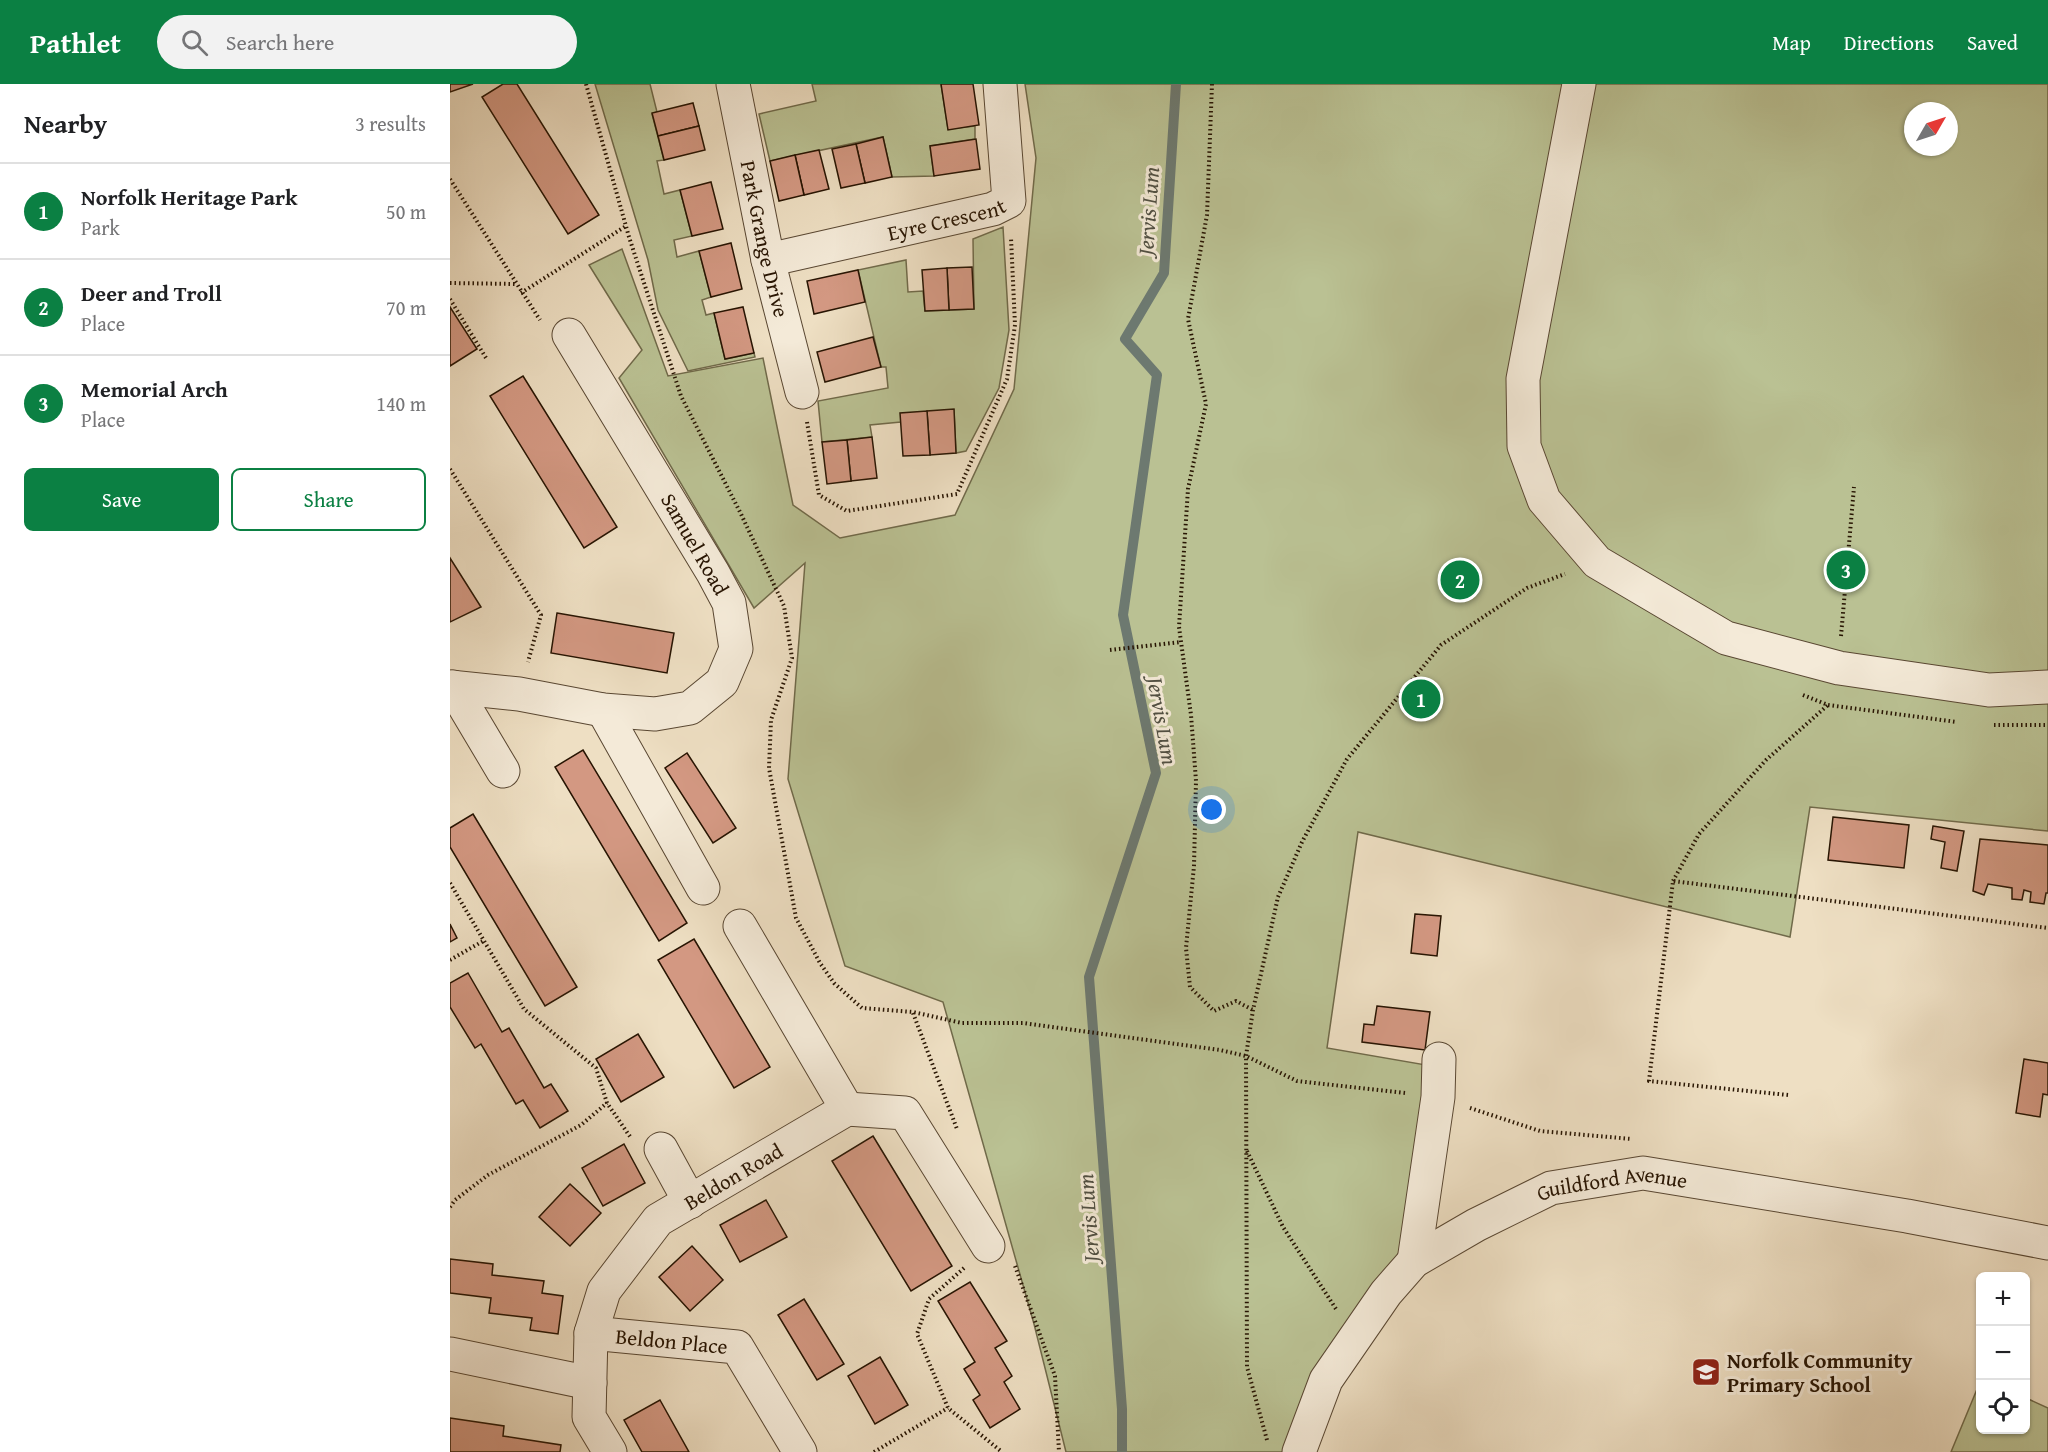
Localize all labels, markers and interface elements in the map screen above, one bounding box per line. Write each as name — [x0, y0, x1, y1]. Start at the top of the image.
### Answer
search box — [157, 15, 577, 69]
text: Pathlet — [30, 22, 121, 63]
icon: search — [178, 26, 211, 59]
text: Search here — [226, 26, 334, 58]
text: Map — [1772, 27, 1811, 58]
text: Directions — [1844, 27, 1934, 58]
text: Saved — [1967, 27, 2018, 58]
north arrow — [1904, 102, 1958, 156]
text: Nearby — [24, 104, 107, 143]
text: 3 results — [355, 109, 426, 138]
street label: Park Grange Drive — [733, 158, 798, 321]
water label: Jervis Lum — [1129, 165, 1167, 261]
text: Norfolk Heritage Park — [81, 181, 298, 213]
street label: Eyre Crescent — [884, 189, 1012, 248]
text: 1 — [38, 197, 49, 226]
text: 50 m — [386, 197, 426, 226]
text: Park — [81, 213, 120, 242]
text: Deer and Troll — [81, 277, 222, 309]
text: 2 — [38, 293, 49, 322]
text: 70 m — [386, 293, 426, 322]
text: Place — [81, 309, 125, 338]
text: Memorial Arch — [81, 373, 228, 405]
text: 3 — [38, 389, 49, 418]
text: 140 m — [376, 389, 426, 418]
text: Place — [81, 405, 125, 434]
button: Save — [24, 468, 219, 531]
button: Share — [231, 468, 426, 531]
street label: Samuel Road — [653, 487, 737, 601]
pin: 3 — [1826, 548, 1866, 592]
pin: 2 — [1440, 558, 1480, 602]
water label: Jervis Lum — [1139, 670, 1186, 768]
pin: 1 — [1402, 676, 1440, 722]
your location — [1197, 795, 1226, 824]
street label: Beldon Road — [678, 1134, 789, 1217]
street label: Guildford Avenue — [1531, 1157, 1690, 1209]
water label: Jervis Lum — [1069, 1172, 1107, 1268]
map controls — [1976, 1272, 2030, 1434]
button: + — [1976, 1272, 2030, 1326]
street label: Beldon Place — [614, 1320, 729, 1362]
button: − — [1976, 1326, 2030, 1380]
place label: Norfolk Community Primary School — [1727, 1345, 1912, 1400]
school or university icon: Norfolk Community Primary School — [1690, 1356, 1722, 1388]
button: locate — [1976, 1380, 2030, 1434]

